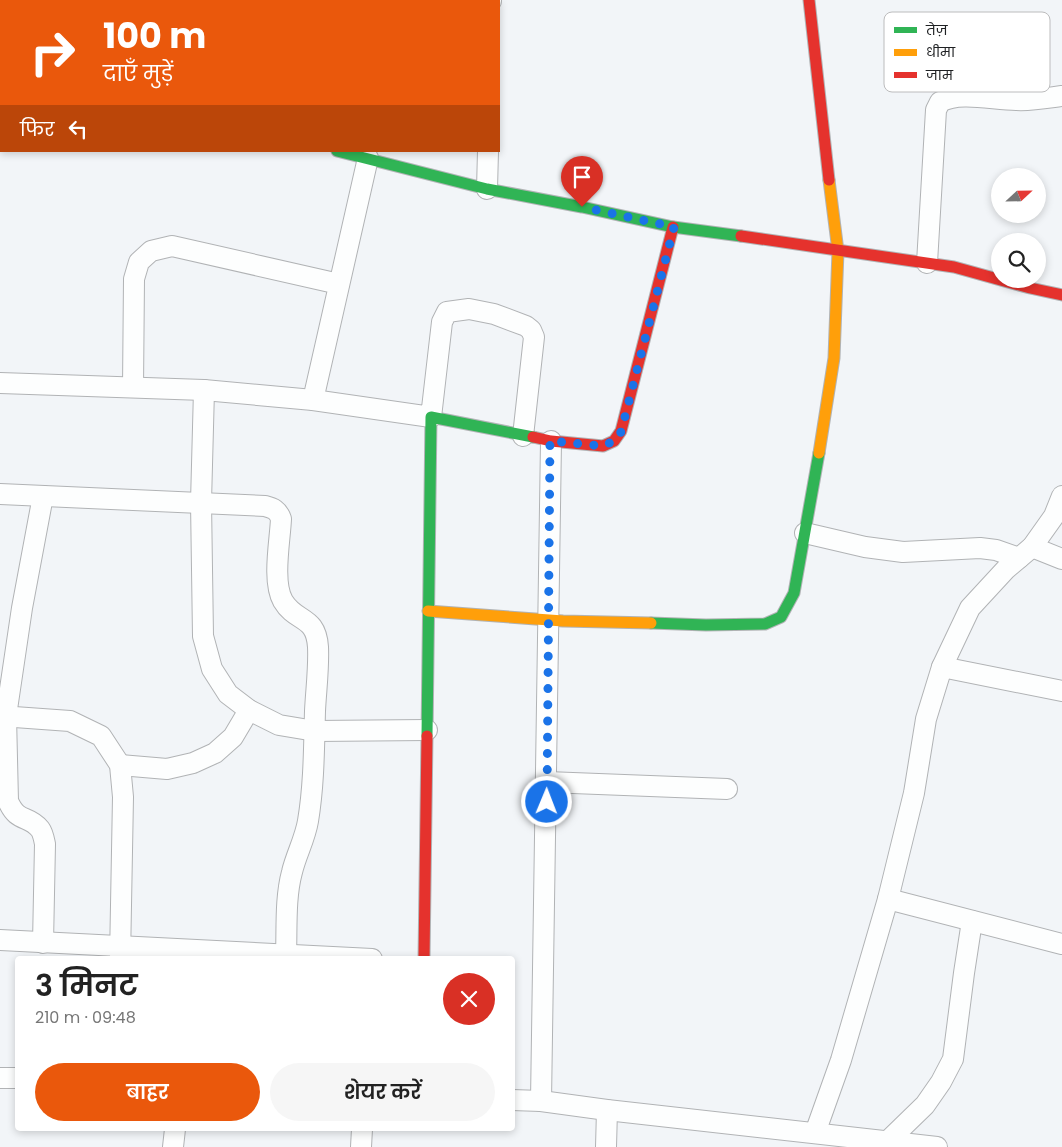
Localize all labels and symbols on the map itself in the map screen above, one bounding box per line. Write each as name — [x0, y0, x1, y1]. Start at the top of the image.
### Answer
legend — [884, 12, 1050, 92]
text: तेज़ — [925, 20, 949, 40]
text: धीमा — [926, 42, 956, 62]
text: जाम — [925, 65, 954, 85]
pin — [561, 156, 603, 207]
north arrow — [991, 168, 1046, 222]
position arrow — [520, 775, 572, 827]

